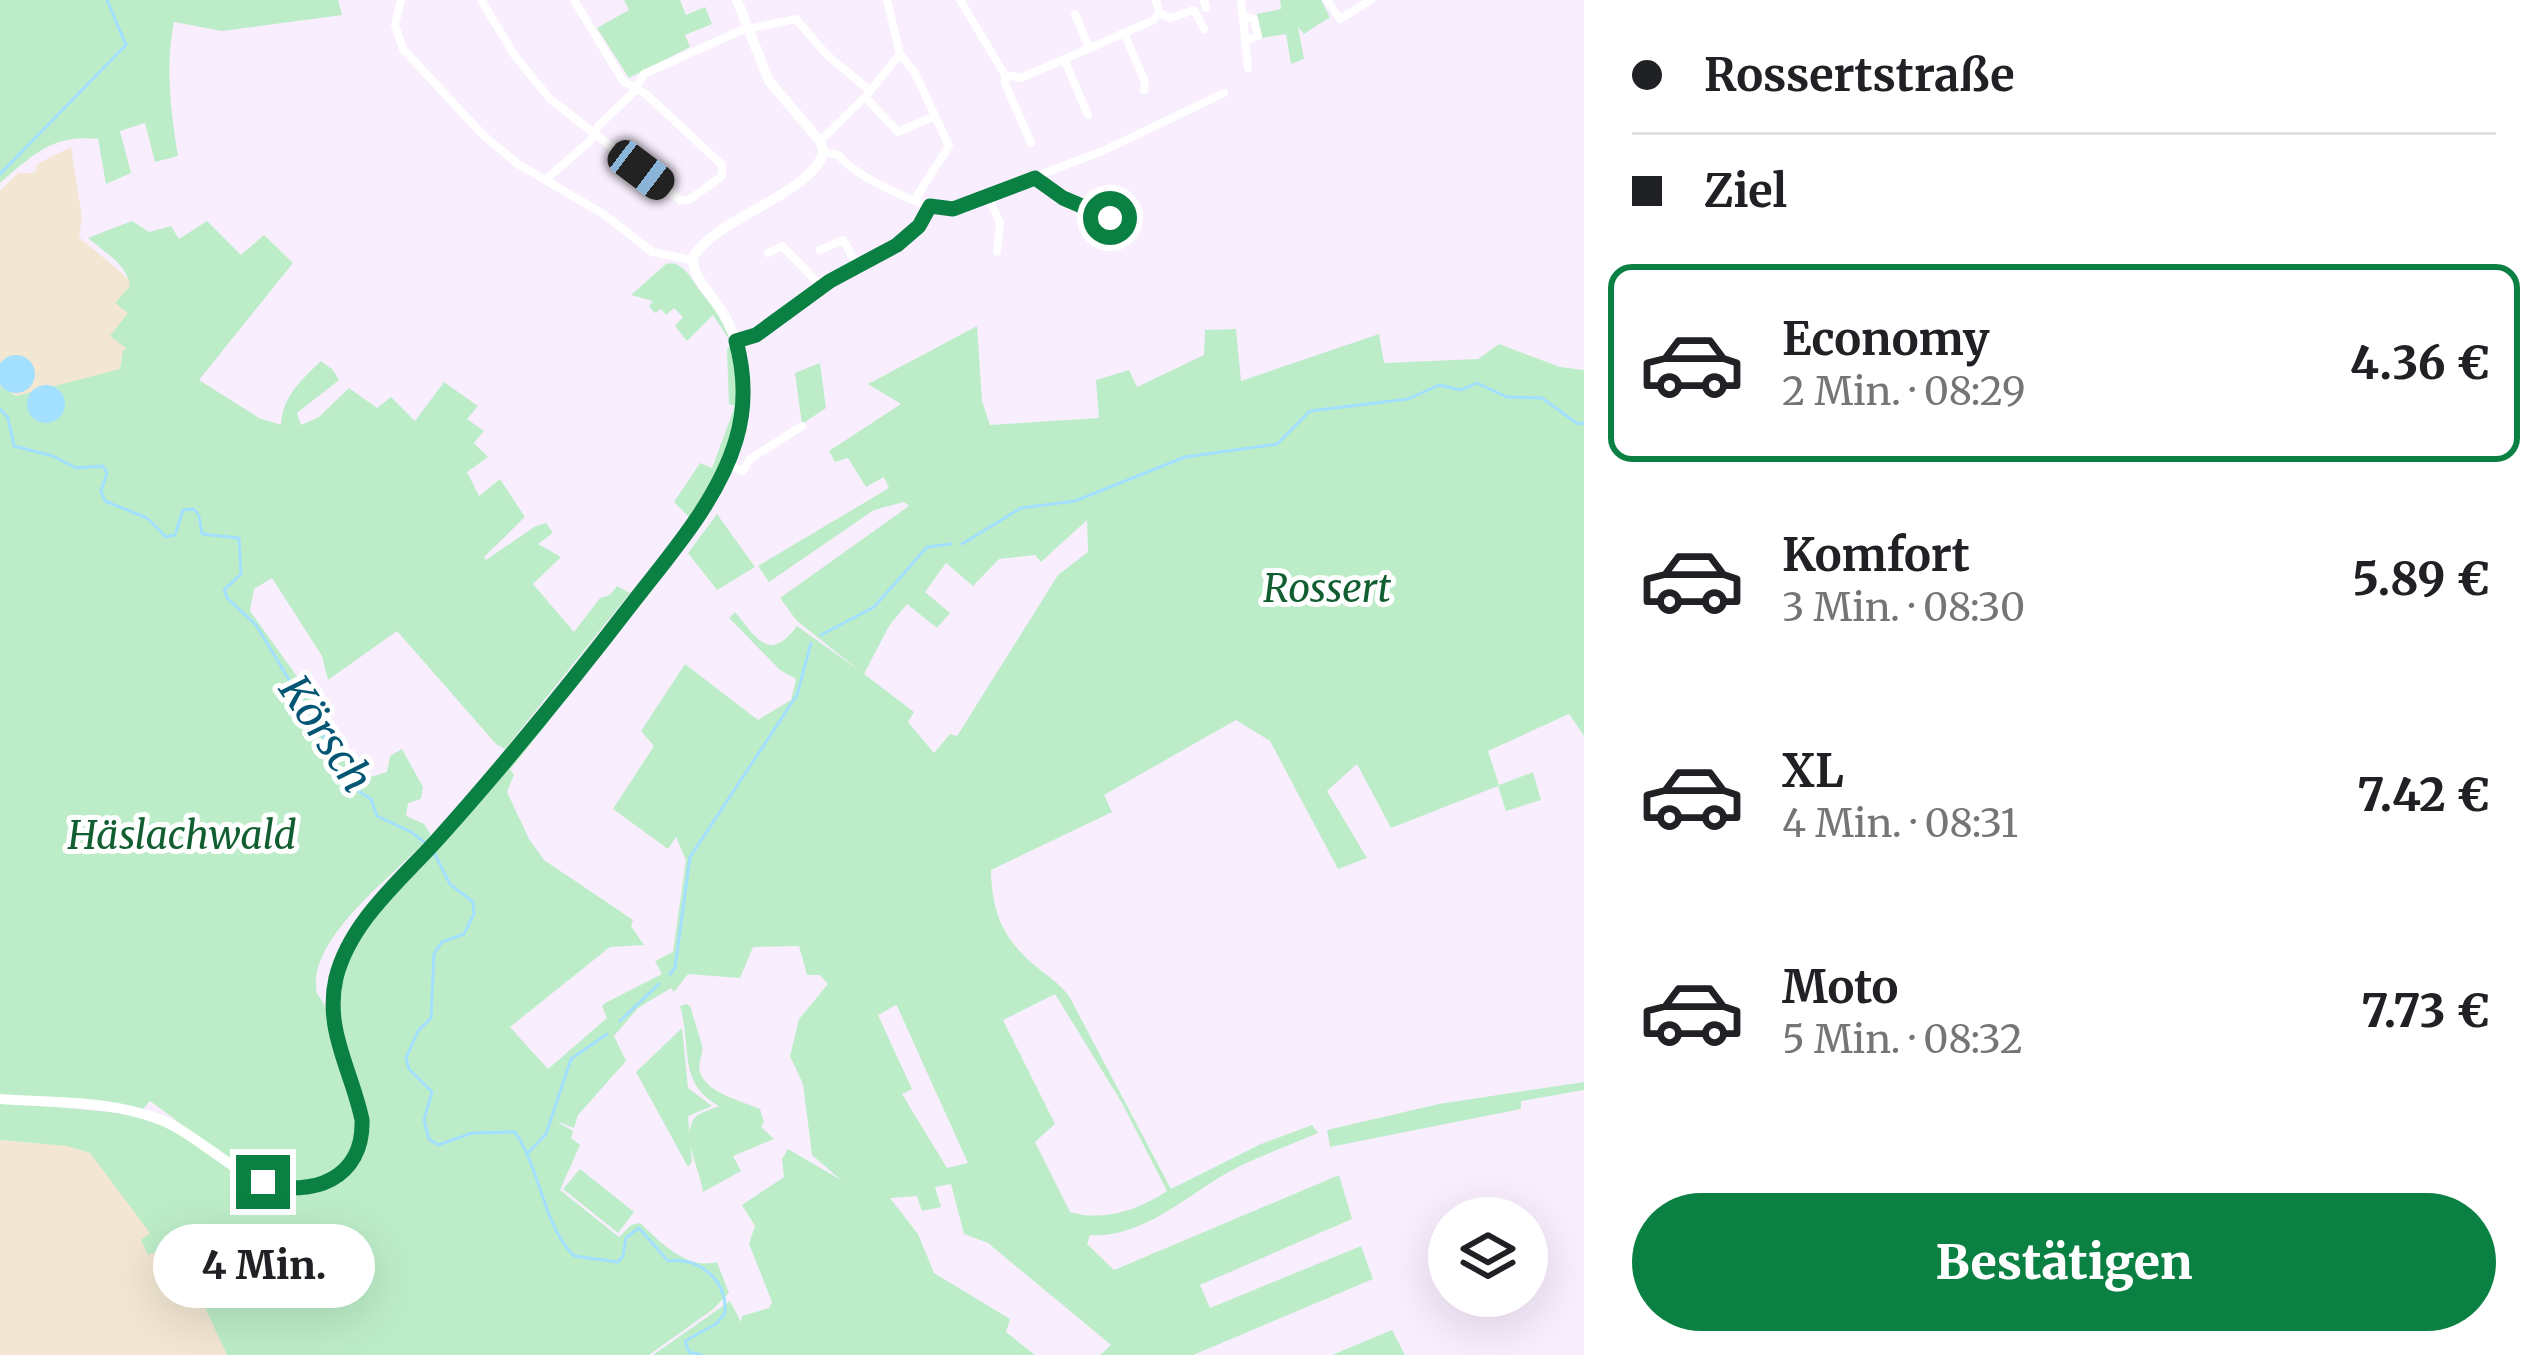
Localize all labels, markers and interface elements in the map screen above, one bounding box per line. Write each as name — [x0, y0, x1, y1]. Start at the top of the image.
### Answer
text: Rossertstraße — [1704, 47, 2014, 103]
car — [601, 134, 681, 206]
text: Ziel — [1704, 163, 1787, 219]
route start — [1083, 191, 1137, 245]
icon: car — [1638, 309, 1746, 417]
text: Economy — [1782, 311, 1990, 367]
text: 4.36 € — [2350, 335, 2490, 391]
text: 2 Min. · 08:29 — [1782, 367, 2026, 416]
icon: car — [1638, 525, 1746, 633]
text: Komfort — [1782, 527, 1970, 583]
text: 5.89 € — [2352, 551, 2490, 607]
park label: Rossert — [1263, 564, 1391, 613]
text: 3 Min. · 08:30 — [1782, 583, 2025, 632]
water label: Körsch — [268, 665, 384, 802]
icon: car — [1638, 741, 1746, 849]
text: XL — [1782, 743, 1844, 799]
text: 7.42 € — [2357, 767, 2490, 823]
text: 4 Min. · 08:31 — [1782, 799, 2018, 848]
park label: Häslachwald — [67, 811, 297, 860]
icon: car — [1638, 957, 1746, 1065]
text: Moto — [1782, 959, 1898, 1015]
text: 7.73 € — [2361, 983, 2490, 1039]
text: 5 Min. · 08:32 — [1782, 1015, 2023, 1064]
route end — [236, 1155, 290, 1209]
button: Bestätigen — [1632, 1193, 2496, 1331]
map controls — [1428, 1197, 1548, 1317]
button: layers — [1428, 1197, 1548, 1317]
callout: 4 Min. — [152, 1224, 374, 1308]
text: 4 Min. — [202, 1241, 326, 1290]

